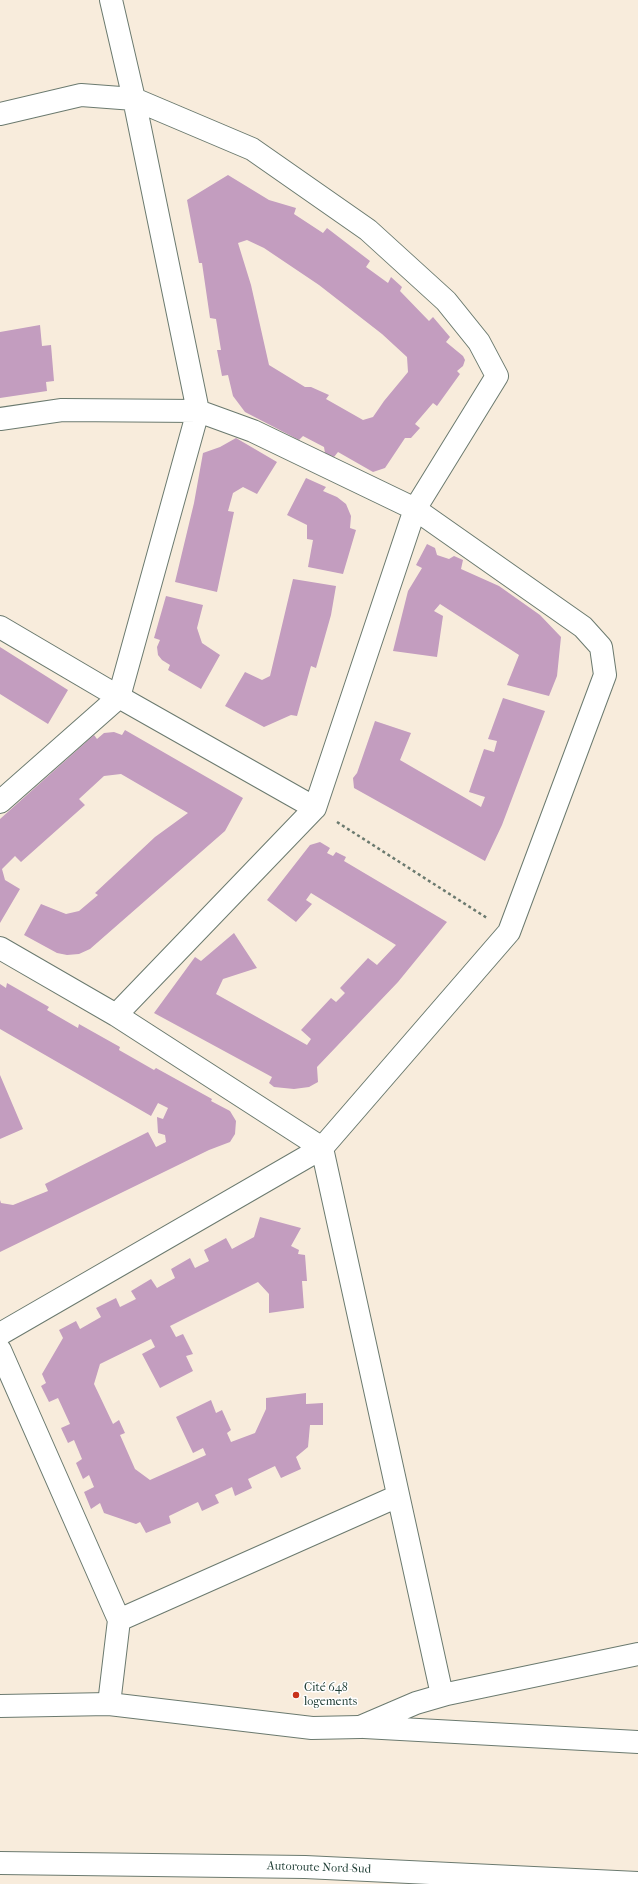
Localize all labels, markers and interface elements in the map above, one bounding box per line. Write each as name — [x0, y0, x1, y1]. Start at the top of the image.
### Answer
place label: Cité 648 logements — [304, 1681, 357, 1709]
marker: Cité 648 logements — [291, 1690, 301, 1700]
street label: Autoroute Nord-Sud — [267, 1859, 371, 1877]

